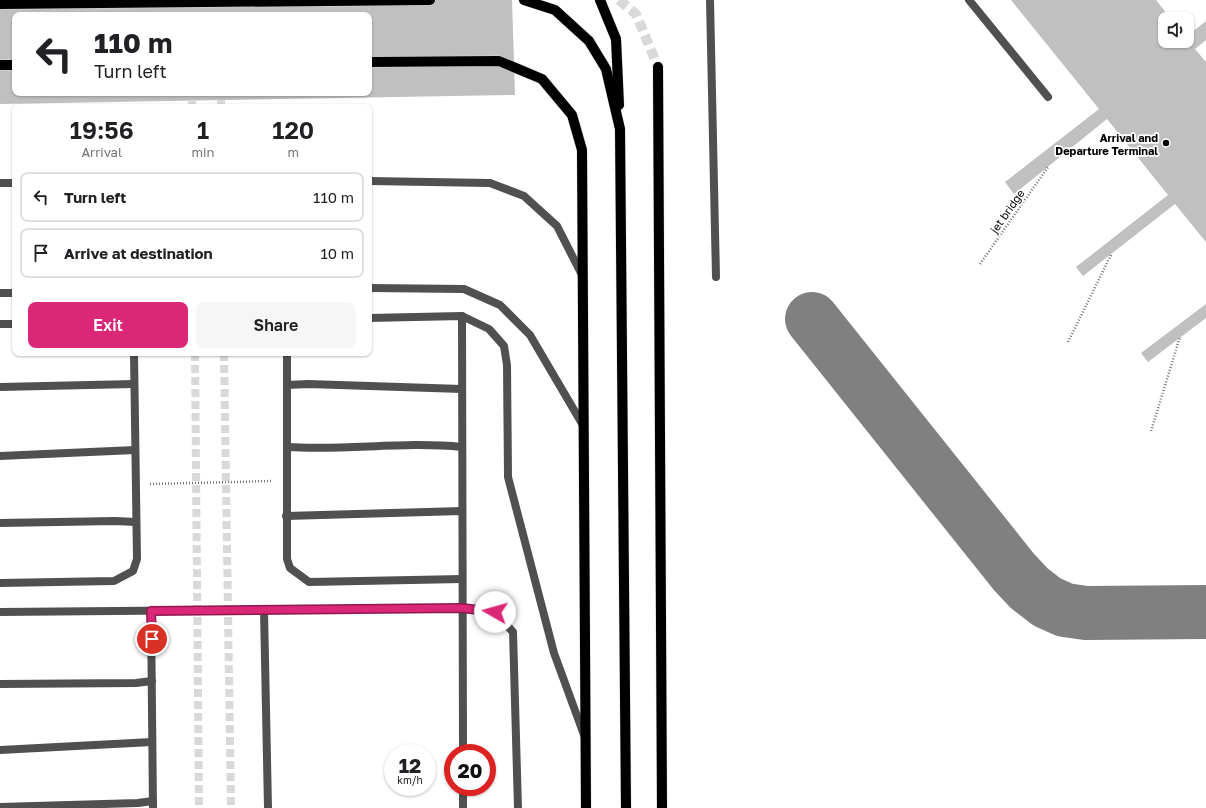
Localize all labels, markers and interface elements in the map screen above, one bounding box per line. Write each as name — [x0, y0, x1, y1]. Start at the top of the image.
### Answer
map controls — [1158, 12, 1194, 48]
button: sound — [1158, 12, 1194, 48]
text: 110 m — [94, 26, 173, 59]
icon: left — [28, 28, 80, 80]
text: Turn left — [94, 60, 167, 82]
text: 19:56 — [70, 115, 134, 144]
text: 1 — [197, 115, 209, 144]
text: 120 — [272, 115, 314, 144]
place label: Arrival and Departure Terminal — [1055, 131, 1158, 157]
marker: Arrival and Departure Terminal — [1161, 138, 1171, 148]
text: Arrival — [81, 144, 122, 160]
text: min — [192, 144, 215, 160]
text: m — [287, 144, 299, 160]
icon: left — [30, 186, 52, 208]
street label: jet bridge — [987, 187, 1027, 236]
text: Turn left — [64, 188, 126, 206]
text: 110 m — [313, 188, 354, 206]
icon: arrive — [30, 242, 52, 264]
text: Arrive at destination — [64, 244, 213, 262]
text: 10 m — [320, 244, 354, 262]
button: Exit — [28, 302, 188, 348]
button: Share — [196, 302, 356, 348]
position arrow — [474, 591, 516, 633]
pin — [135, 622, 169, 656]
icon: arrive — [141, 628, 163, 650]
speed limit sign: 20 — [444, 744, 496, 796]
text: 12 — [399, 753, 421, 777]
text: km/h — [397, 774, 423, 786]

